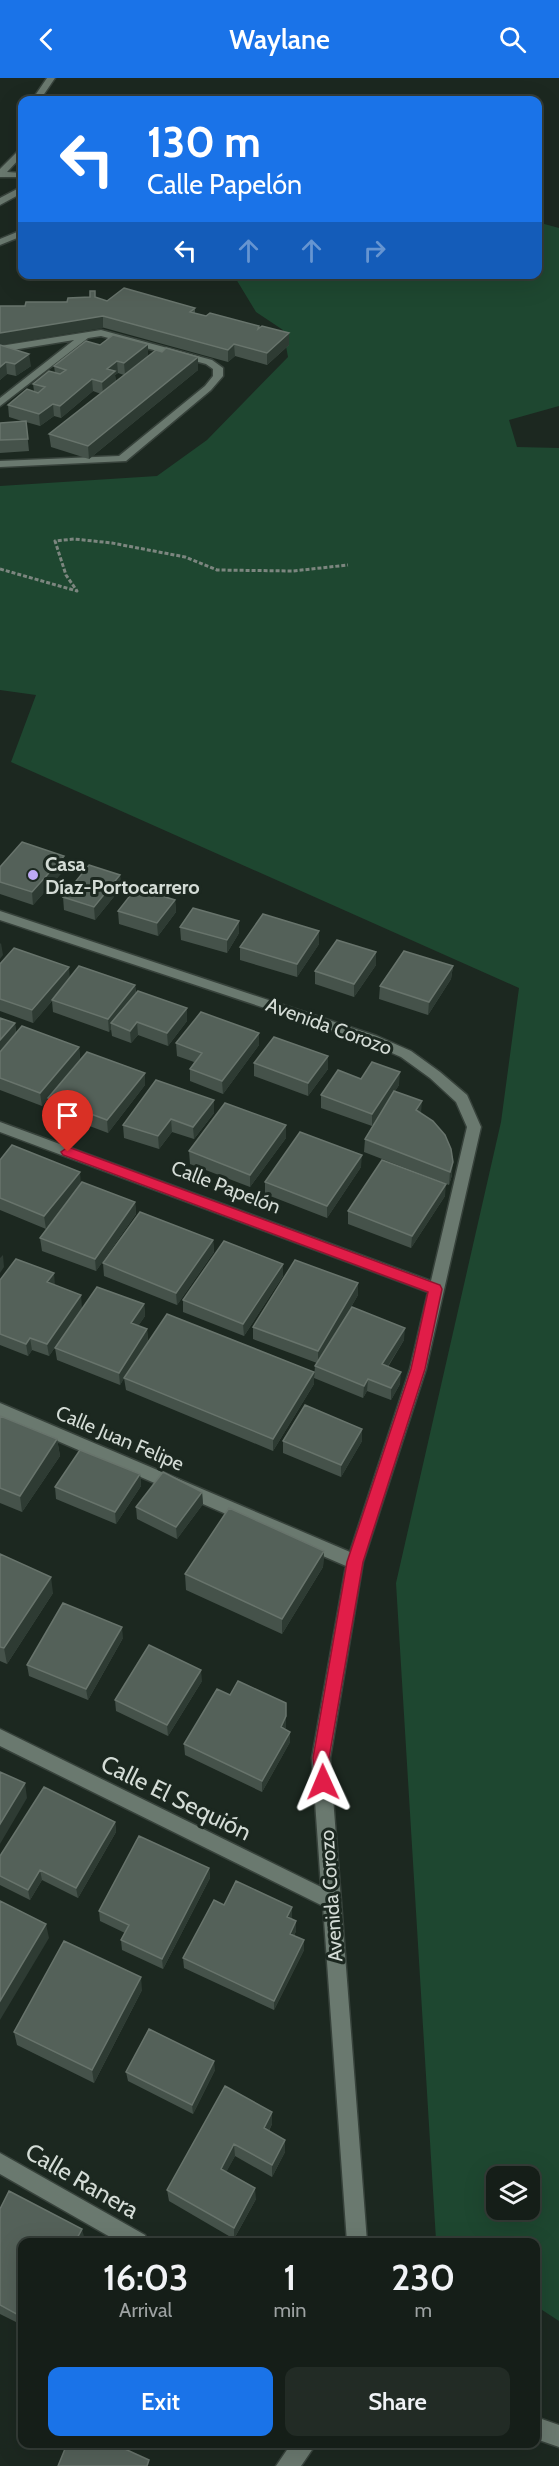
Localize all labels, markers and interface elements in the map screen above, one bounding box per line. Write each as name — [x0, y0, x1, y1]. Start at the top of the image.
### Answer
icon: back — [30, 23, 63, 56]
text: Waylane — [229, 23, 330, 56]
icon: search — [496, 23, 529, 56]
text: 130 m — [147, 116, 261, 168]
icon: left — [48, 120, 126, 198]
text: Calle Papelón — [147, 168, 302, 201]
icon: left — [169, 234, 202, 267]
icon: ahead — [232, 234, 265, 267]
icon: ahead — [295, 234, 328, 267]
icon: right — [358, 234, 391, 267]
place label: Casa Díaz-Portocarrero — [45, 852, 200, 899]
marker: Casa Díaz-Portocarrero — [26, 868, 40, 882]
street label: Avenida Corozo — [263, 992, 395, 1060]
pin — [42, 1090, 93, 1152]
icon: arrive — [51, 1099, 84, 1132]
street label: Calle Papelón — [168, 1155, 284, 1219]
street label: Calle Juan Felipe — [52, 1400, 188, 1476]
street label: Calle El Sequión — [96, 1749, 256, 1846]
position arrow — [291, 1750, 355, 1814]
street label: Avenida Corozo — [314, 1829, 348, 1963]
street label: Calle Ranera — [21, 2137, 144, 2225]
map controls — [486, 2166, 540, 2220]
button: layers — [486, 2166, 540, 2220]
text: 16:03 — [103, 2255, 189, 2299]
text: 1 — [284, 2255, 296, 2299]
text: 230 — [391, 2255, 455, 2299]
text: Arrival — [119, 2298, 172, 2322]
text: min — [273, 2298, 306, 2322]
text: m — [414, 2298, 432, 2322]
button: Exit — [48, 2367, 273, 2436]
button: Share — [285, 2367, 510, 2436]

